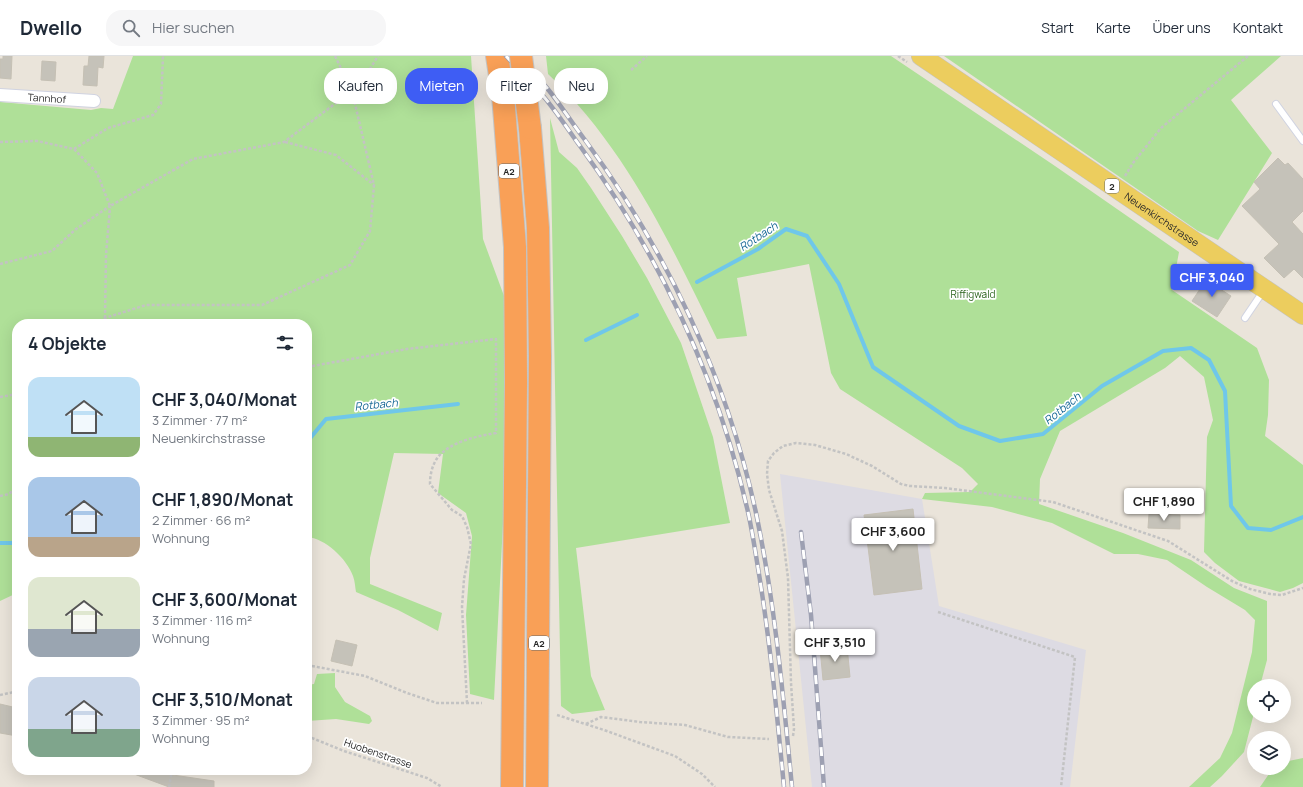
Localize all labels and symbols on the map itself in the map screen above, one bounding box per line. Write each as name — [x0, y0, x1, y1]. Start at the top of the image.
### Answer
street label: Tannhof — [27, 90, 67, 106]
road number: A2 — [499, 164, 519, 178]
road number: 2 — [1105, 179, 1119, 193]
street label: Neuenkirchstrasse — [1122, 189, 1202, 250]
water label: Rotbach — [736, 218, 781, 254]
pin: CHF 3,040 — [1166, 264, 1258, 298]
park label: Riffigwald — [951, 287, 995, 301]
water label: Rotbach — [1041, 388, 1084, 427]
water label: Rotbach — [354, 394, 399, 414]
pin: CHF 1,890 — [1118, 488, 1210, 522]
pin: CHF 3,600 — [847, 518, 939, 552]
pin: CHF 3,510 — [789, 629, 881, 663]
road number: A2 — [529, 636, 549, 650]
street label: Huobenstrasse — [342, 735, 414, 771]

